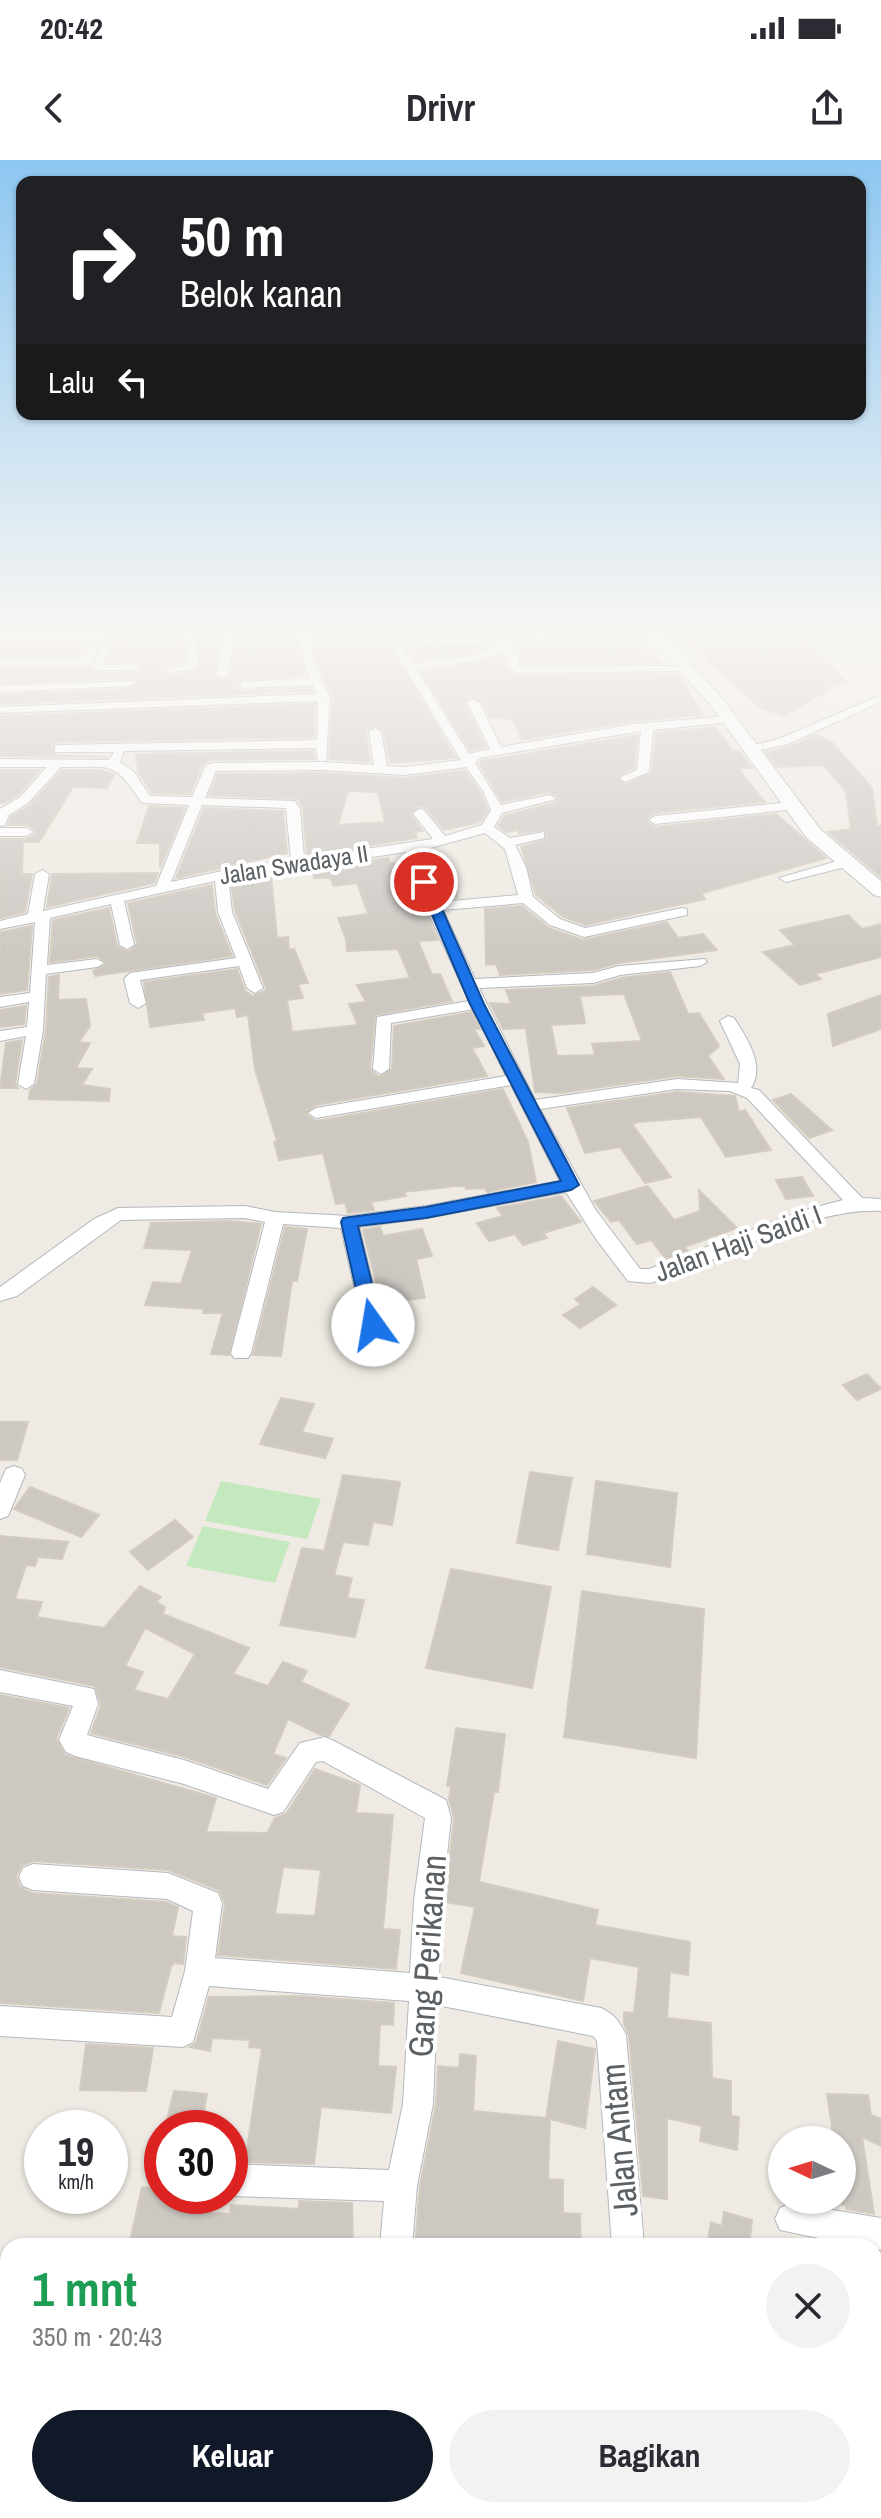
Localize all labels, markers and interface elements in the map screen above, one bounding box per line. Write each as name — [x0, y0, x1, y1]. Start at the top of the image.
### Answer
text: 20:42 — [40, 8, 103, 48]
text: Drivr — [406, 84, 475, 132]
icon: back — [32, 86, 76, 130]
icon: share — [805, 86, 849, 130]
text: 50 m — [180, 198, 285, 273]
icon: right — [48, 208, 152, 312]
text: Belok kanan — [180, 270, 342, 318]
icon: left — [111, 360, 155, 404]
text: Lalu — [48, 362, 95, 402]
street label: Jalan Swadaya II — [217, 836, 370, 892]
pin — [390, 848, 458, 916]
icon: arrive — [402, 860, 446, 904]
street label: Jalan Haji Saidi I — [649, 1195, 827, 1291]
position arrow — [331, 1283, 415, 1367]
street label: Gang Perikanan — [397, 1853, 457, 2059]
street label: Jalan Antam — [589, 2062, 649, 2218]
speed limit sign: 30 — [144, 2110, 248, 2214]
text: 19 — [58, 2125, 94, 2178]
north arrow — [768, 2126, 856, 2214]
map controls — [768, 2126, 856, 2214]
text: km/h — [58, 2168, 94, 2195]
text: 1 mnt — [32, 2256, 137, 2321]
button: close — [766, 2264, 850, 2348]
text: 350 m · 20:43 — [32, 2319, 162, 2354]
button: Keluar — [32, 2410, 433, 2502]
button: Bagikan — [449, 2410, 850, 2502]

